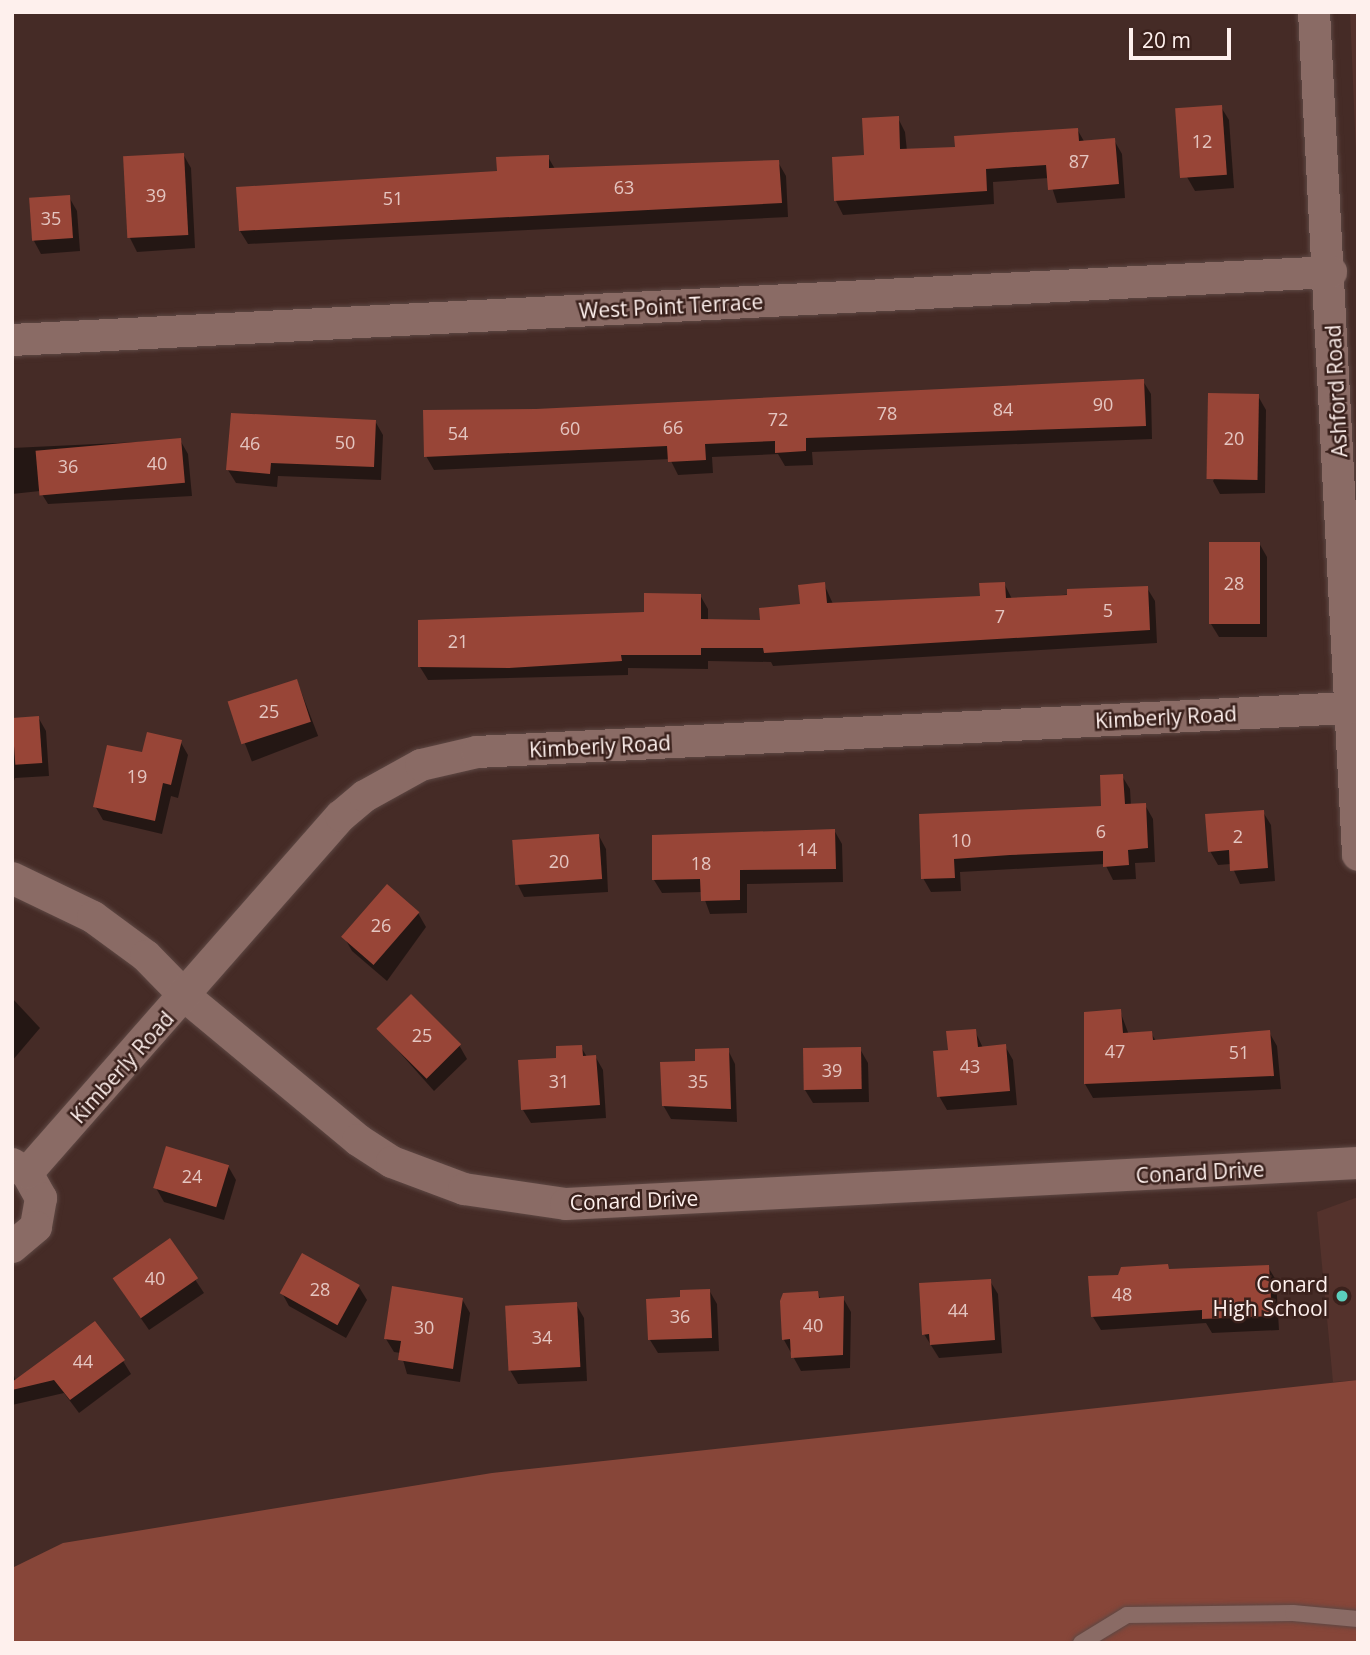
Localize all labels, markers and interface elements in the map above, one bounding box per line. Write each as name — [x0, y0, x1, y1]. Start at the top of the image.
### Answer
scale bar — [1132, 14, 1234, 58]
text: 20 m — [1142, 26, 1191, 54]
house number: 12 — [1192, 130, 1212, 152]
house number: 87 — [1069, 150, 1089, 172]
house number: 63 — [614, 176, 634, 198]
house number: 39 — [146, 184, 166, 206]
house number: 51 — [383, 187, 403, 209]
house number: 35 — [41, 207, 61, 229]
street label: West Point Terrace — [578, 289, 764, 323]
street label: Ashford Road — [1320, 324, 1352, 458]
house number: 90 — [1093, 393, 1113, 415]
house number: 84 — [993, 398, 1013, 420]
house number: 78 — [877, 402, 897, 424]
house number: 72 — [768, 408, 788, 430]
house number: 66 — [663, 416, 683, 438]
house number: 60 — [560, 417, 580, 439]
house number: 54 — [448, 422, 468, 444]
house number: 20 — [1224, 427, 1244, 449]
house number: 50 — [335, 431, 355, 453]
house number: 46 — [240, 432, 260, 454]
house number: 40 — [147, 452, 167, 474]
house number: 36 — [58, 455, 78, 477]
house number: 28 — [1224, 572, 1244, 594]
house number: 5 — [1103, 599, 1113, 621]
house number: 7 — [995, 605, 1005, 627]
house number: 21 — [448, 630, 468, 652]
house number: 25 — [259, 700, 279, 722]
street label: Kimberly Road — [1094, 701, 1238, 733]
street label: Kimberly Road — [528, 730, 672, 762]
house number: 19 — [127, 765, 147, 787]
house number: 6 — [1096, 820, 1106, 842]
house number: 2 — [1233, 825, 1243, 847]
house number: 10 — [951, 829, 971, 851]
house number: 14 — [797, 838, 817, 860]
house number: 20 — [549, 850, 569, 872]
house number: 18 — [691, 852, 711, 874]
house number: 26 — [371, 914, 391, 936]
street label: Kimberly Road — [65, 1006, 179, 1128]
house number: 25 — [412, 1024, 432, 1046]
house number: 47 — [1105, 1040, 1125, 1062]
house number: 51 — [1229, 1041, 1249, 1063]
house number: 43 — [960, 1055, 980, 1077]
house number: 39 — [822, 1059, 842, 1081]
house number: 31 — [549, 1070, 569, 1092]
house number: 35 — [688, 1070, 708, 1092]
street label: Conard Drive — [1135, 1156, 1265, 1188]
house number: 24 — [182, 1165, 202, 1187]
street label: Conard Drive — [569, 1185, 699, 1215]
house number: 40 — [145, 1267, 165, 1289]
place label: Conard High School — [1212, 1271, 1328, 1321]
house number: 28 — [310, 1278, 330, 1300]
house number: 48 — [1112, 1283, 1132, 1305]
marker: Conard High School — [1334, 1288, 1350, 1304]
house number: 44 — [948, 1299, 968, 1321]
house number: 36 — [670, 1305, 690, 1327]
house number: 40 — [803, 1314, 823, 1336]
house number: 30 — [414, 1316, 434, 1338]
house number: 34 — [532, 1326, 552, 1348]
house number: 44 — [73, 1350, 93, 1372]

